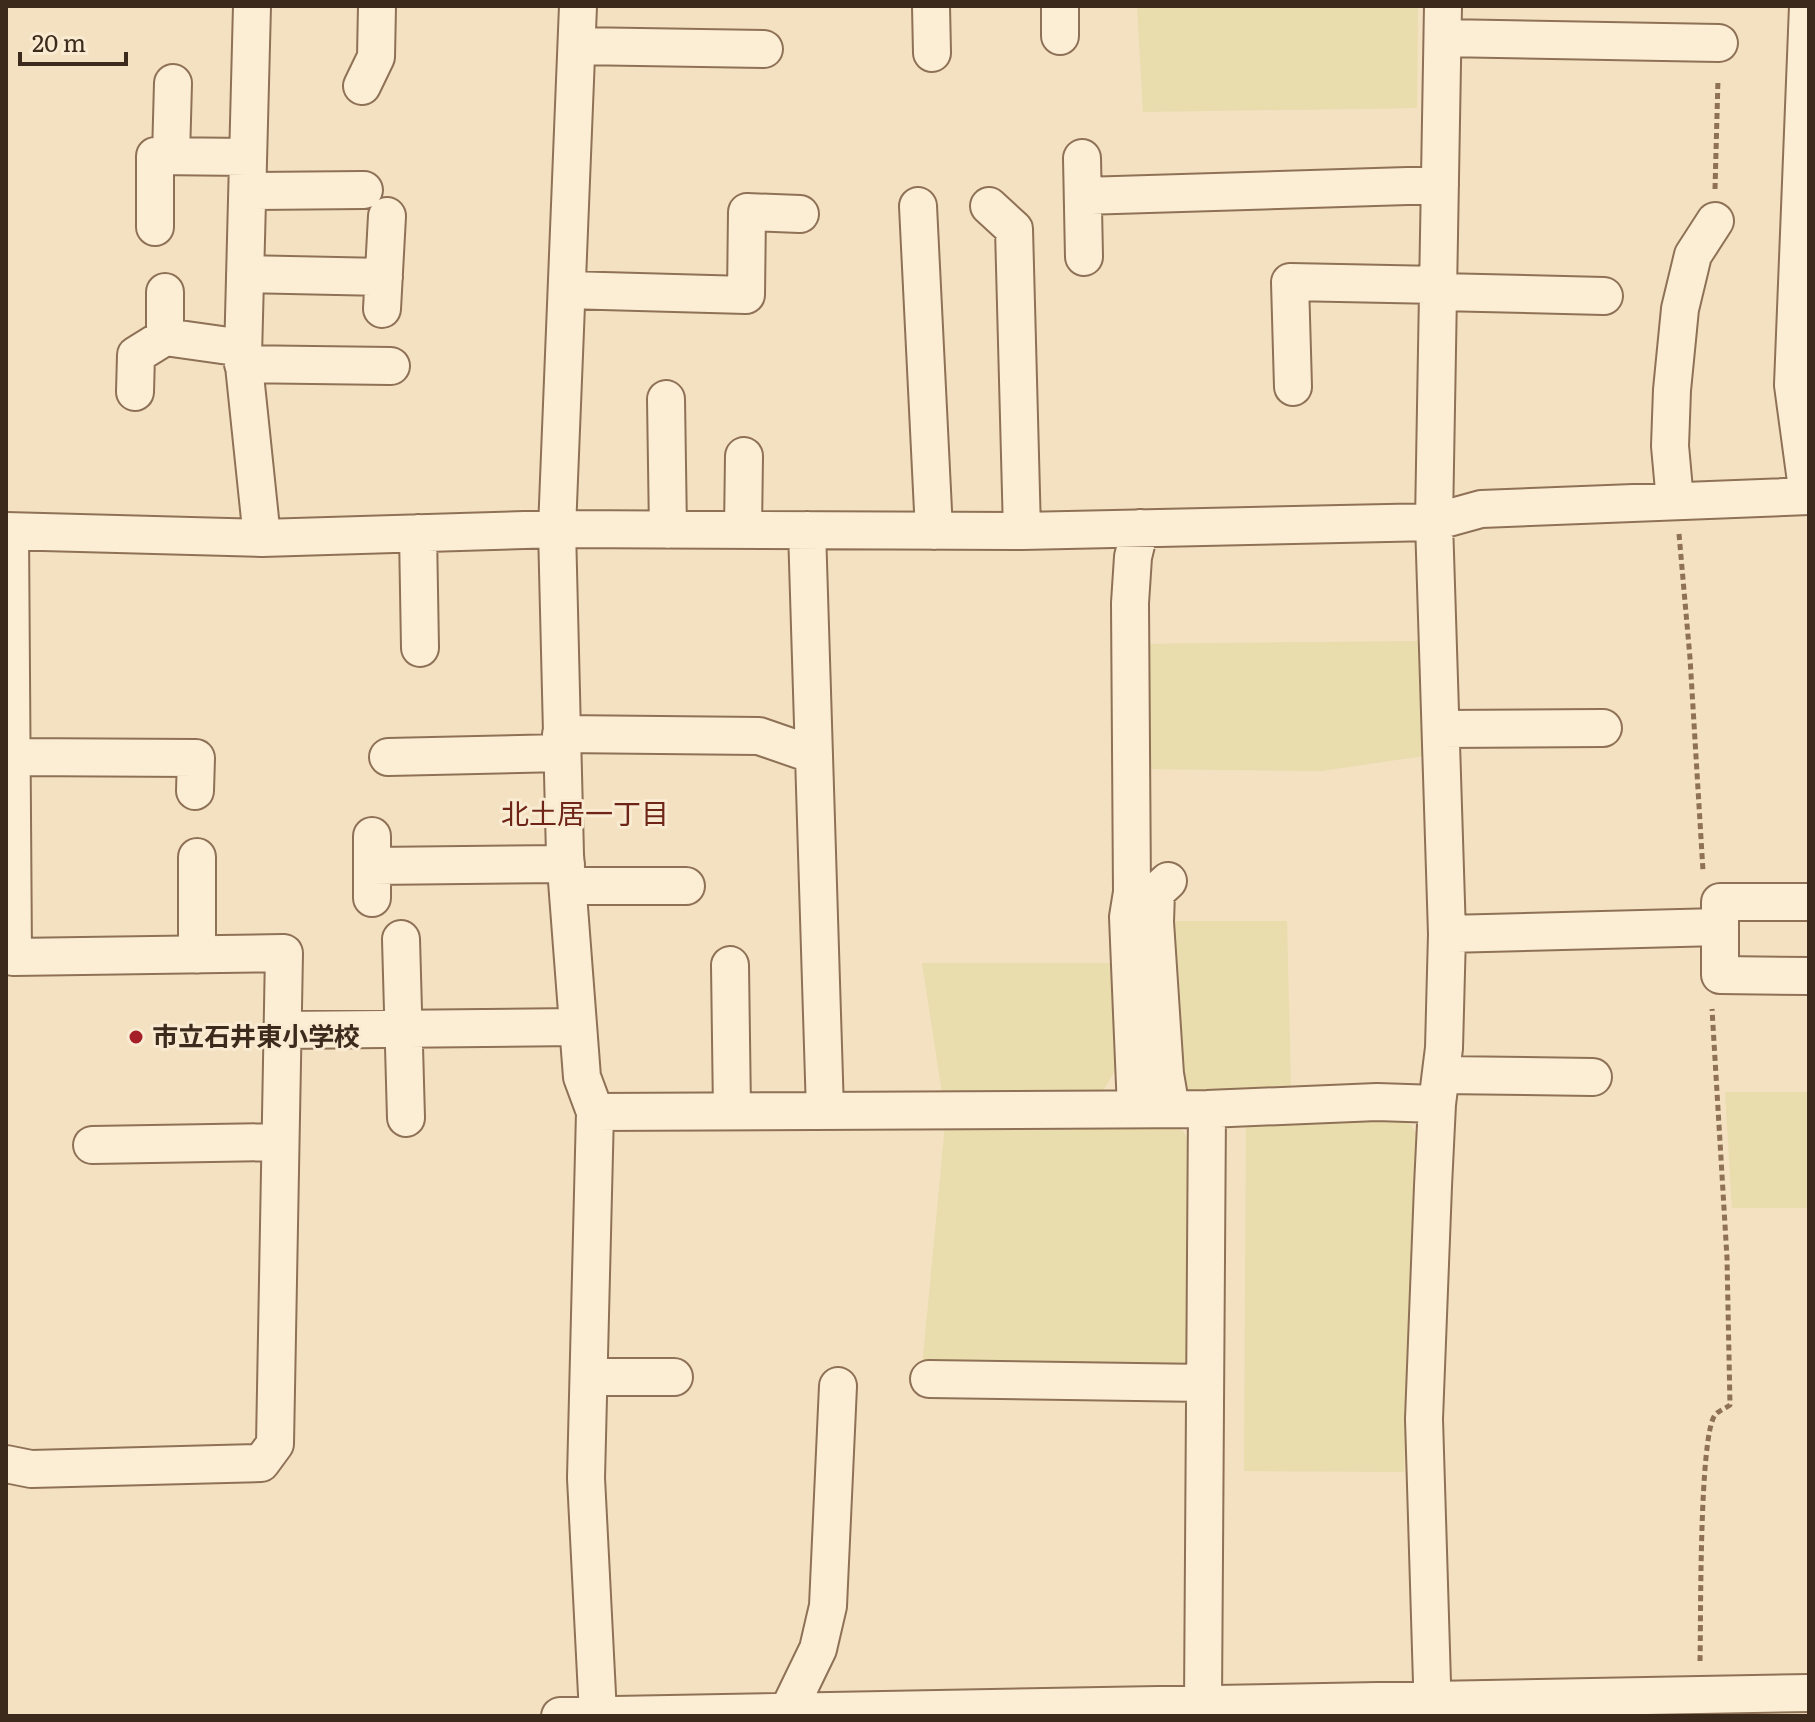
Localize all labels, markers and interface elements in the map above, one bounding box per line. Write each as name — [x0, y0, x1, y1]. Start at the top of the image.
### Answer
scale bar — [20, 16, 126, 66]
text: 20 m — [32, 24, 86, 59]
district label: 北土居一丁目 — [501, 791, 669, 833]
place label: 市立石井東小学校 — [152, 1015, 360, 1054]
marker: 市立石井東小学校 — [127, 1028, 145, 1046]

